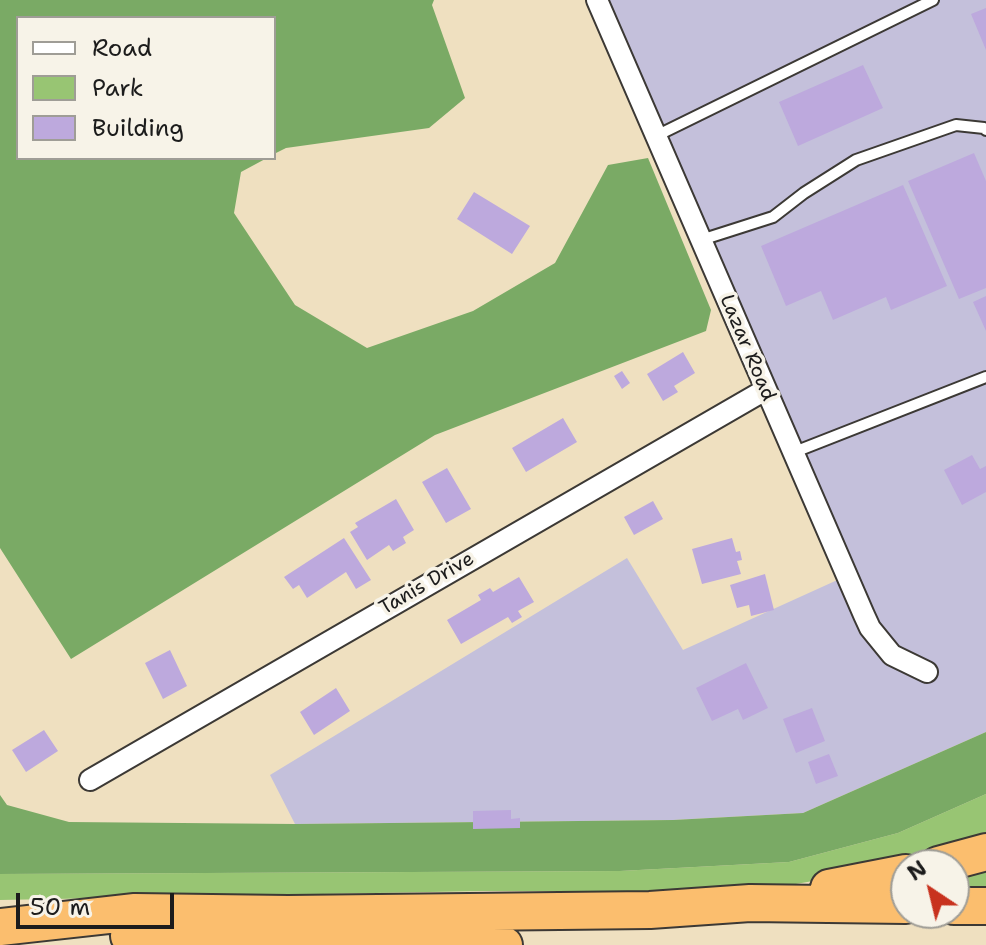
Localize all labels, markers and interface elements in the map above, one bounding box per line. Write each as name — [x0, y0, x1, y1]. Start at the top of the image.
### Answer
legend — [16, 16, 276, 160]
text: Road — [92, 32, 152, 64]
text: Park — [92, 72, 144, 104]
text: Building — [92, 112, 184, 144]
street label: Lazar Road — [714, 291, 780, 405]
street label: Tanis Drive — [375, 547, 479, 621]
north arrow — [890, 849, 970, 929]
text: N — [902, 854, 933, 887]
scale bar — [20, 877, 178, 927]
text: 50 m — [30, 891, 90, 923]

